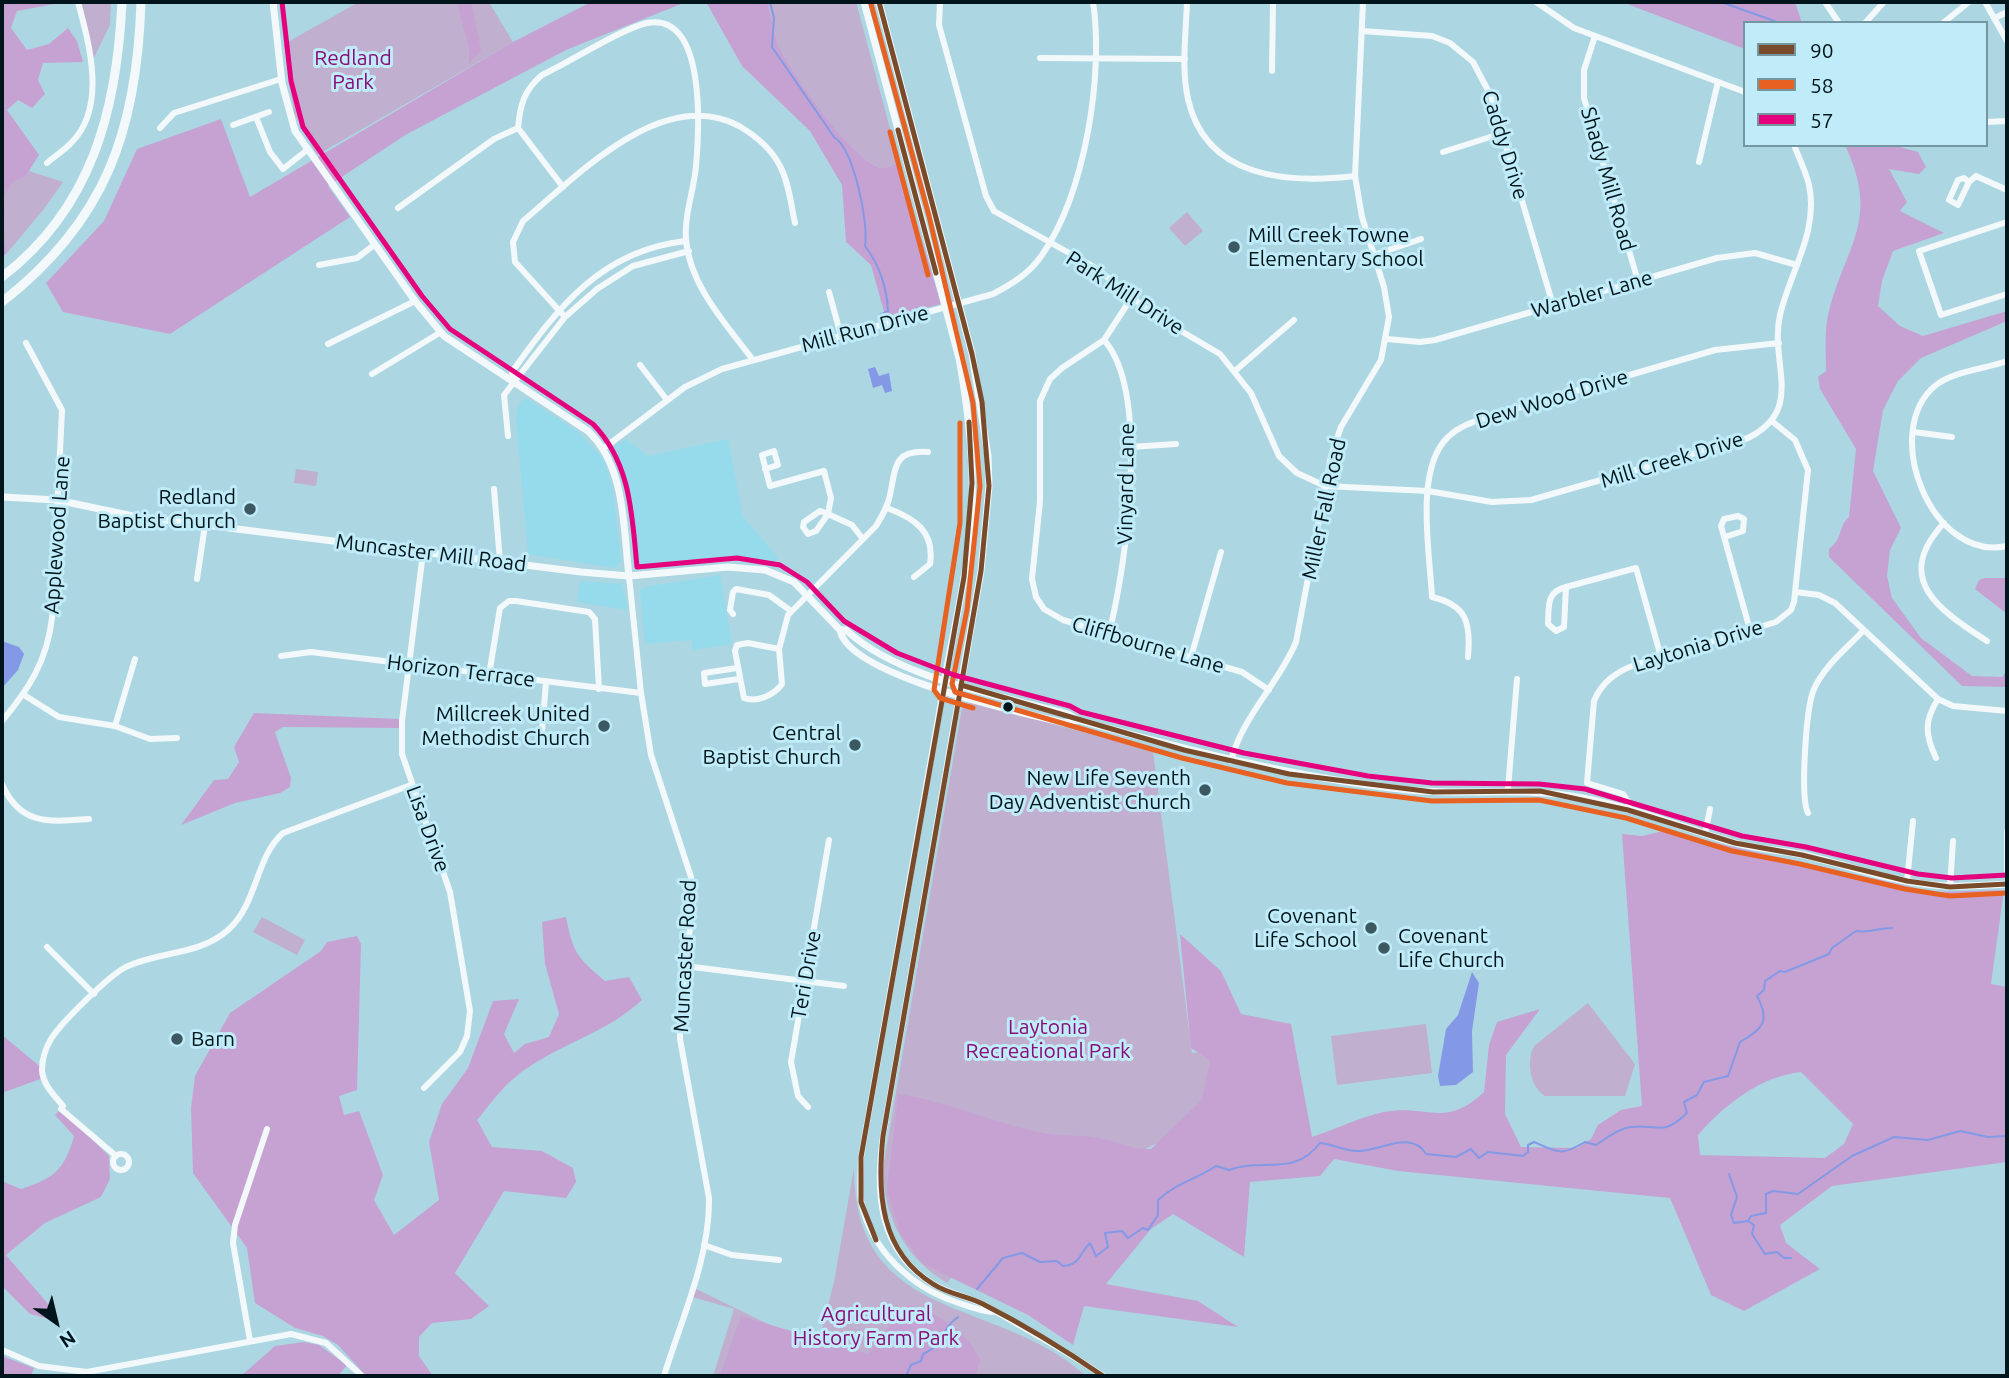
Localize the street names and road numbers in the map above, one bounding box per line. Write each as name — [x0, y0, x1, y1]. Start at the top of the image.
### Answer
street label: Caddy Drive — [1476, 87, 1534, 203]
street label: Shady Mill Road — [1575, 104, 1641, 254]
street label: Park Mill Drive — [1061, 246, 1189, 340]
street label: Warbler Lane — [1528, 265, 1656, 323]
street label: Mill Run Drive — [799, 300, 931, 358]
street label: Dew Wood Drive — [1473, 364, 1631, 434]
street label: Vinyard Lane — [1112, 423, 1140, 545]
street label: Mill Creek Drive — [1597, 426, 1747, 494]
street label: Miller Fall Road — [1297, 436, 1351, 582]
street label: Applewood Lane — [39, 455, 75, 615]
street label: Muncaster Mill Road — [334, 529, 528, 577]
street label: Cliffbourne Lane — [1069, 611, 1227, 679]
street label: Laytonia Drive — [1630, 614, 1766, 678]
street label: Horizon Terrace — [386, 649, 536, 693]
street label: Lisa Drive — [401, 782, 455, 876]
street label: Muncaster Road — [668, 879, 702, 1033]
street label: Teri Drive — [786, 929, 826, 1021]

